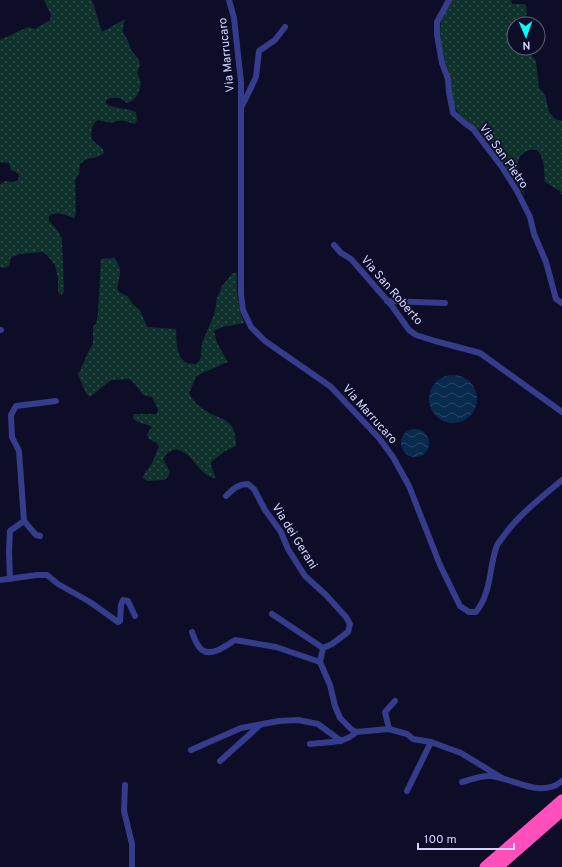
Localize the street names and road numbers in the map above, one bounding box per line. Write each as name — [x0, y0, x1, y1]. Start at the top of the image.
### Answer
street label: Via Marrucaro — [215, 16, 239, 93]
street label: Via San Pietro — [475, 121, 532, 192]
street label: Via San Roberto — [357, 253, 426, 329]
street label: Via Marrucaro — [338, 381, 401, 448]
street label: Via dei Gerani — [268, 501, 321, 572]

